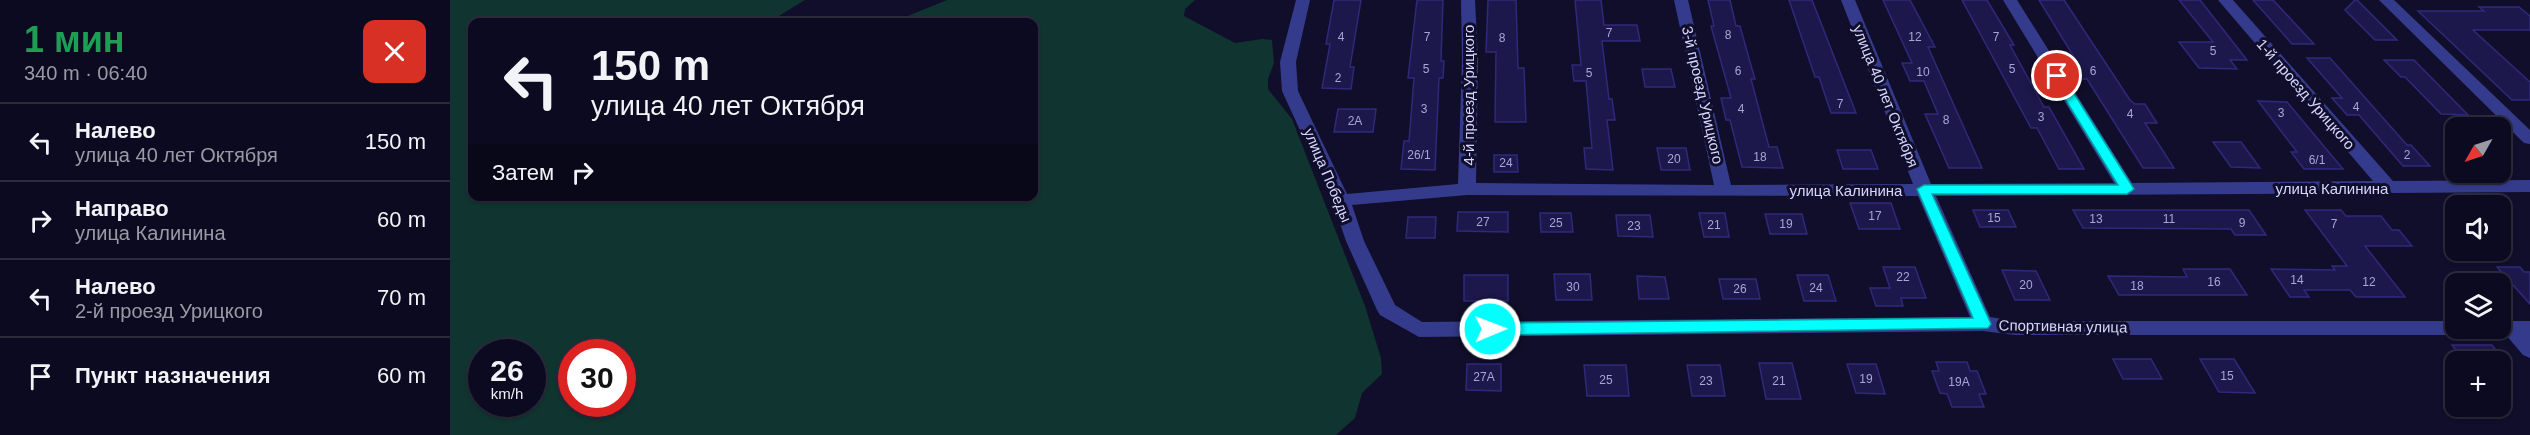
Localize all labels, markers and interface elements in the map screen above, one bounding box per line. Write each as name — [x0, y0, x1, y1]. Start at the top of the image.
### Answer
text: 1 мин — [24, 19, 125, 60]
button: close — [363, 20, 426, 83]
street label: улица 40 лет Октября — [1850, 22, 1922, 170]
street label: 3-й проезд Урицкого — [1679, 24, 1727, 166]
street label: 4-й проезд Урицкого — [1460, 25, 1477, 165]
house number: 7 — [1606, 26, 1613, 40]
house number: 8 — [1725, 28, 1732, 42]
house number: 4 — [1338, 30, 1345, 44]
house number: 7 — [1424, 30, 1431, 44]
house number: 12 — [1908, 30, 1922, 44]
house number: 7 — [1993, 30, 2000, 44]
house number: 8 — [1499, 31, 1506, 45]
street label: 1-й проезд Урицкого — [2253, 35, 2359, 153]
icon: left — [492, 42, 570, 120]
text: 150 m — [591, 42, 710, 89]
house number: 5 — [2210, 44, 2217, 58]
pin — [2031, 50, 2082, 101]
icon: arrive — [2040, 59, 2073, 92]
text: 340 m · 06:40 — [24, 62, 147, 84]
house number: 5 — [1423, 62, 1430, 76]
house number: 5 — [2009, 62, 2016, 76]
house number: 6 — [1735, 64, 1742, 78]
house number: 6 — [2090, 64, 2097, 78]
house number: 10 — [1916, 65, 1930, 79]
house number: 5 — [1586, 66, 1593, 80]
house number: 2 — [1335, 71, 1342, 85]
text: улица 40 лет Октября — [591, 91, 865, 121]
house number: 7 — [1837, 97, 1844, 111]
house number: 4 — [2353, 100, 2360, 114]
house number: 3 — [1421, 102, 1428, 116]
house number: 4 — [1738, 102, 1745, 116]
house number: 3 — [2278, 106, 2285, 120]
house number: 4 — [2127, 107, 2134, 121]
house number: 3 — [2038, 110, 2045, 124]
house number: 8 — [1943, 113, 1950, 127]
house number: 2А — [1348, 114, 1362, 128]
north arrow — [2445, 117, 2511, 183]
map controls — [2445, 117, 2511, 417]
text: Налево — [75, 118, 156, 143]
street label: улица Победы — [1301, 125, 1355, 225]
icon: left — [24, 126, 57, 159]
text: 150 m — [365, 129, 426, 154]
text: улица 40 лет Октября — [75, 144, 278, 166]
house number: 26/1 — [1407, 148, 1431, 162]
house number: 2 — [2404, 148, 2411, 162]
house number: 18 — [1753, 150, 1767, 164]
house number: 20 — [1667, 152, 1681, 166]
house number: 6/1 — [2309, 153, 2326, 167]
icon: right — [566, 156, 599, 189]
house number: 24 — [1499, 156, 1513, 170]
text: Затем — [492, 160, 554, 185]
street label: улица Калинина — [2276, 180, 2389, 197]
street label: улица Калинина — [1790, 182, 1903, 199]
button: sound — [2445, 195, 2511, 261]
text: Направо — [75, 196, 169, 221]
icon: right — [24, 204, 57, 237]
text: 60 m — [377, 207, 426, 232]
house number: 17 — [1868, 209, 1882, 223]
house number: 15 — [1987, 211, 2001, 225]
house number: 13 — [2089, 212, 2103, 226]
house number: 11 — [2163, 212, 2176, 226]
house number: 27 — [1476, 215, 1490, 229]
house number: 25 — [1549, 216, 1563, 230]
house number: 9 — [2239, 216, 2246, 230]
house number: 19 — [1779, 217, 1793, 231]
house number: 7 — [2331, 217, 2338, 231]
house number: 21 — [1707, 218, 1721, 232]
house number: 23 — [1627, 219, 1641, 233]
text: улица Калинина — [75, 222, 226, 244]
house number: 22 — [1896, 270, 1910, 284]
house number: 14 — [2290, 273, 2304, 287]
button: layers — [2445, 273, 2511, 339]
text: Налево — [75, 274, 156, 299]
house number: 16 — [2207, 275, 2221, 289]
house number: 12 — [2362, 275, 2376, 289]
house number: 20 — [2019, 278, 2033, 292]
house number: 18 — [2130, 279, 2144, 293]
house number: 30 — [1566, 280, 1580, 294]
house number: 24 — [1809, 281, 1823, 295]
icon: left — [24, 282, 57, 315]
house number: 26 — [1733, 282, 1747, 296]
text: 70 m — [377, 285, 426, 310]
position arrow — [1458, 297, 1522, 361]
text: 2-й проезд Урицкого — [75, 300, 263, 322]
street label: Спортивная улица — [1999, 316, 2128, 336]
speed limit sign: 30 — [558, 339, 636, 417]
button: + — [2445, 351, 2511, 417]
text: 26 — [490, 354, 524, 387]
icon: arrive — [24, 360, 57, 393]
text: Пункт назначения — [75, 363, 271, 388]
text: 60 m — [377, 363, 426, 388]
house number: 15 — [2220, 369, 2234, 383]
house number: 27А — [1473, 370, 1495, 384]
house number: 19 — [1859, 372, 1873, 386]
house number: 25 — [1599, 373, 1613, 387]
house number: 23 — [1699, 374, 1713, 388]
house number: 21 — [1772, 374, 1786, 388]
house number: 19А — [1948, 375, 1970, 389]
text: km/h — [491, 385, 523, 402]

